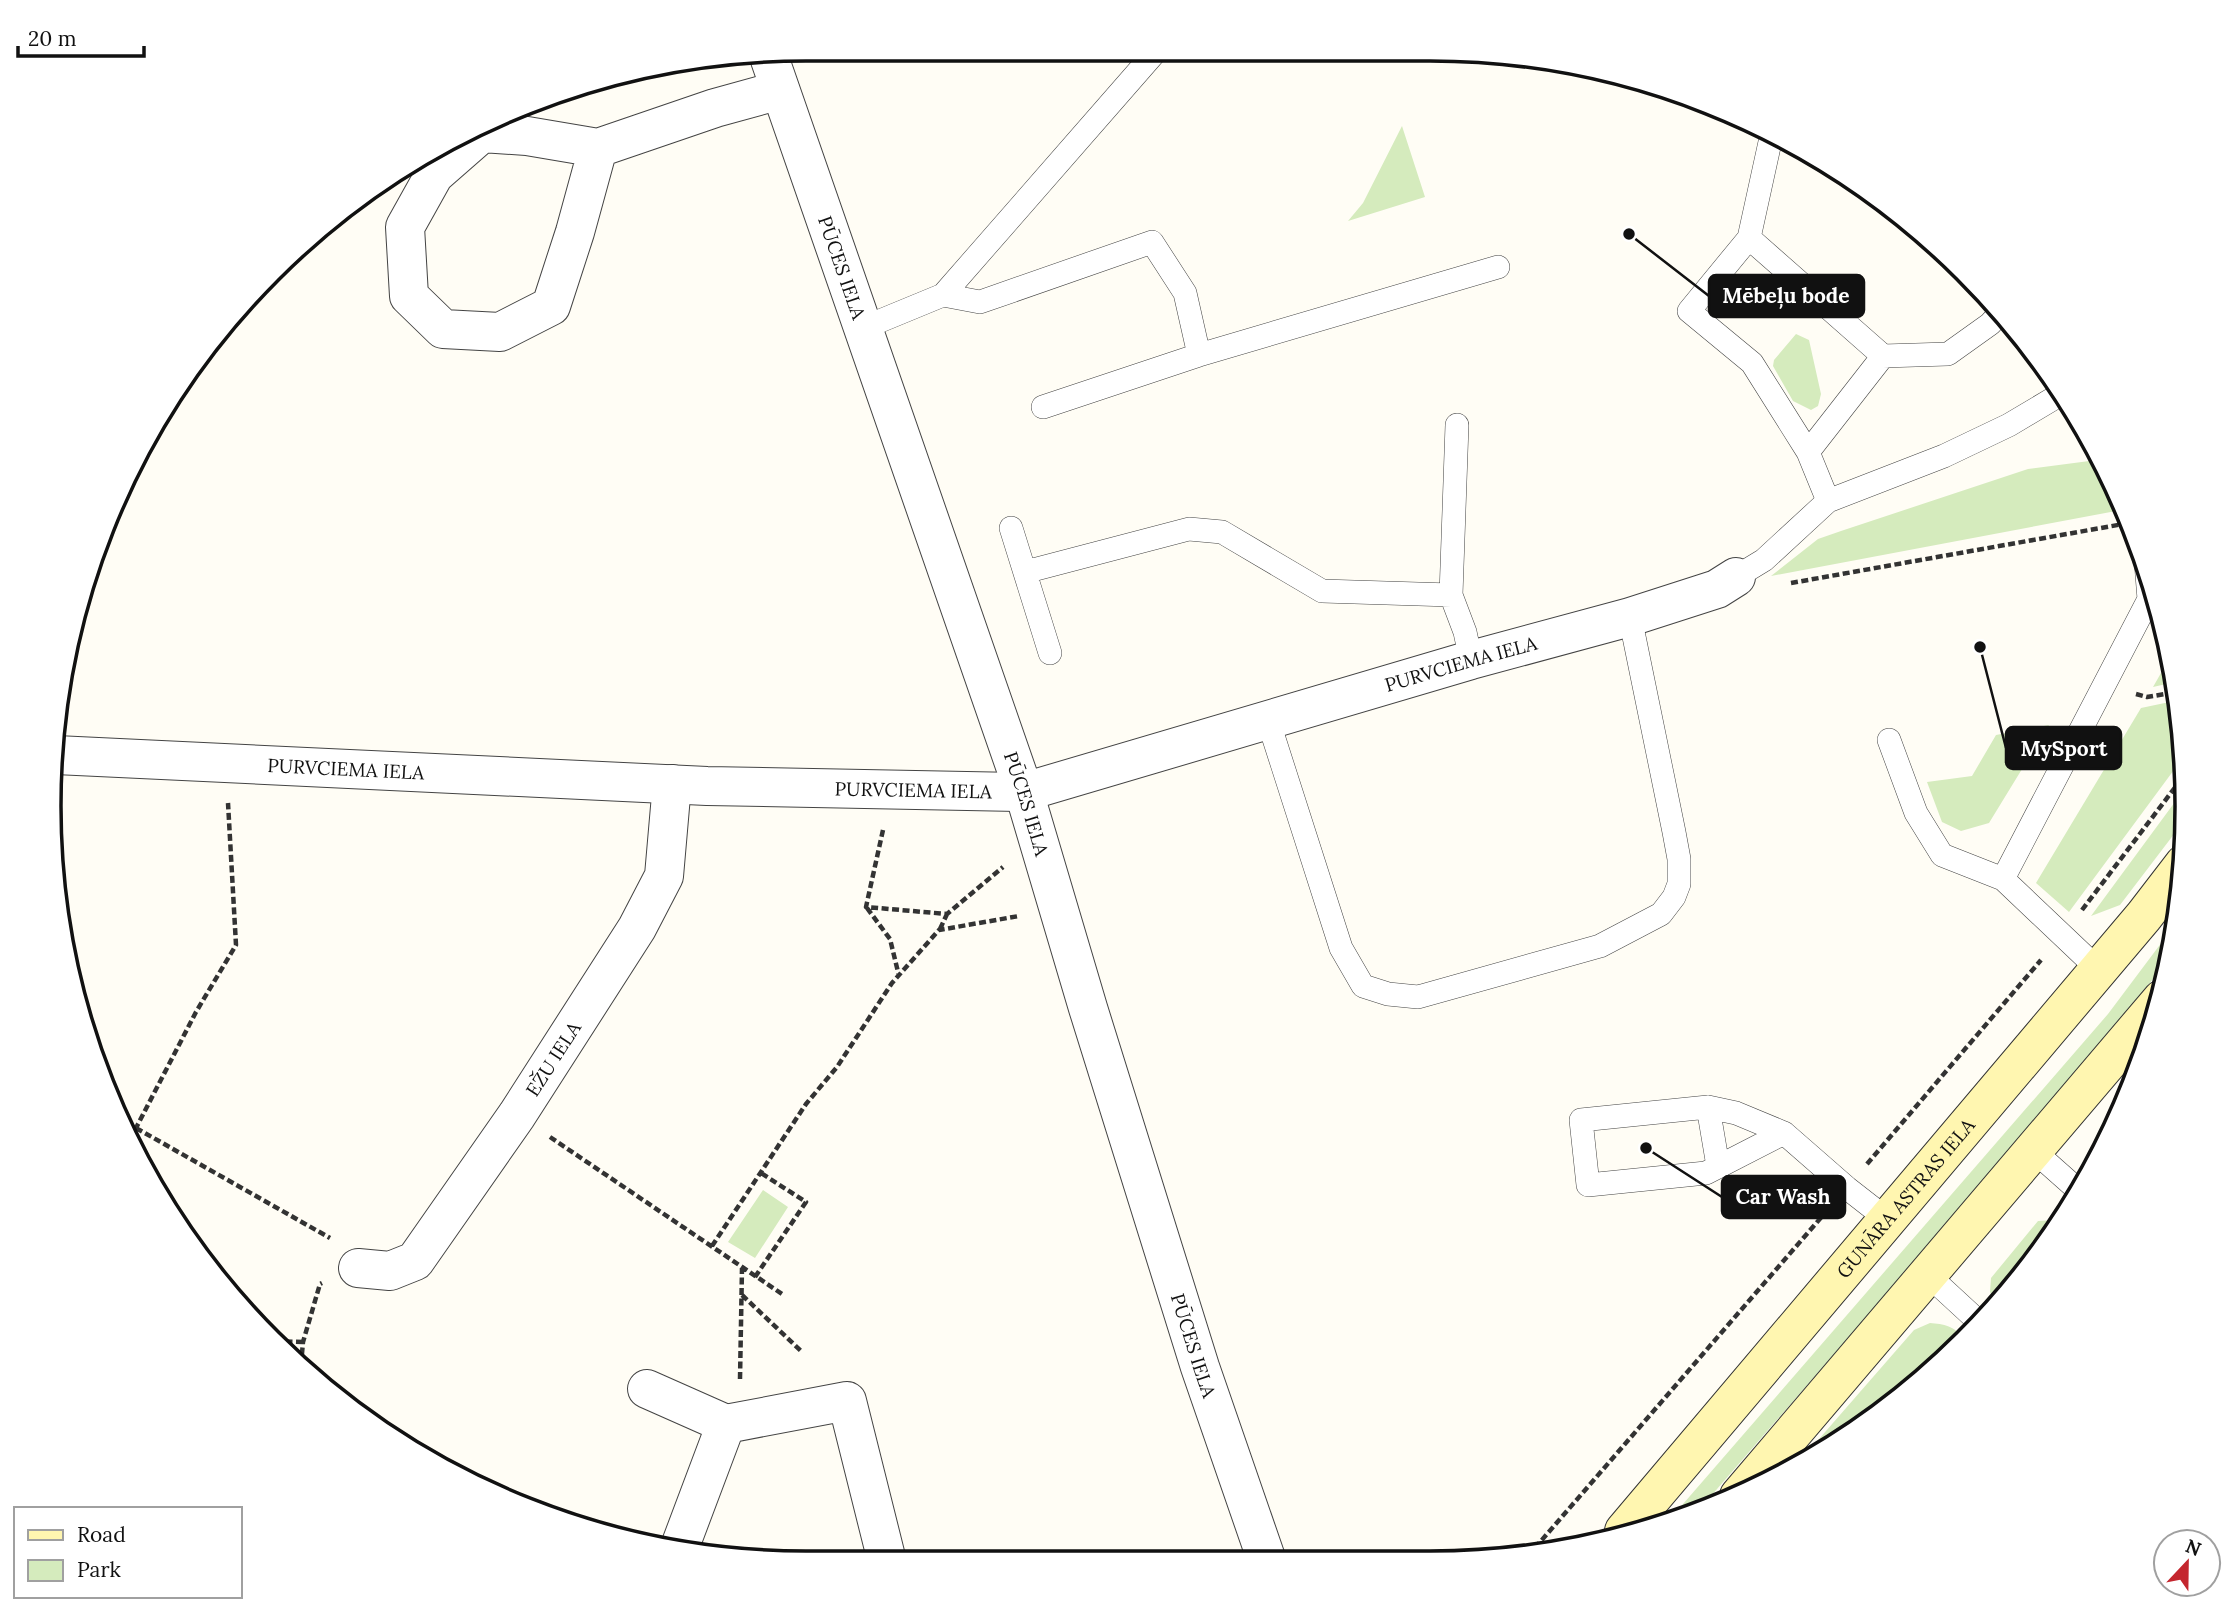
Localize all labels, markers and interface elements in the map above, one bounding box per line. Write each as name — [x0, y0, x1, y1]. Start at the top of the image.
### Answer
scale bar — [18, 14, 144, 58]
text: 20 m — [28, 25, 77, 52]
street label: PŪCES IELA — [813, 213, 871, 324]
callout: Mēbeļu bode — [1709, 275, 1864, 317]
text: Mēbeļu bode — [1722, 282, 1850, 310]
street label: PURVCIEMA IELA — [1382, 630, 1540, 697]
callout: MySport — [2006, 727, 2121, 769]
text: MySport — [2021, 735, 2108, 762]
street label: PŪCES IELA — [999, 748, 1055, 860]
street label: PURVCIEMA IELA — [267, 753, 426, 785]
street label: PURVCIEMA IELA — [834, 776, 993, 803]
street label: EŽU IELA — [520, 1016, 587, 1101]
street label: GUNĀRA ASTRAS IELA — [1831, 1112, 1981, 1283]
callout: Car Wash — [1722, 1176, 1845, 1218]
text: Car Wash — [1735, 1183, 1831, 1210]
street label: PŪCES IELA — [1166, 1290, 1222, 1402]
legend — [14, 1507, 242, 1598]
text: Road — [77, 1521, 126, 1548]
north arrow — [2152, 1528, 2222, 1598]
text: N — [2182, 1533, 2205, 1561]
text: Park — [77, 1556, 121, 1583]

